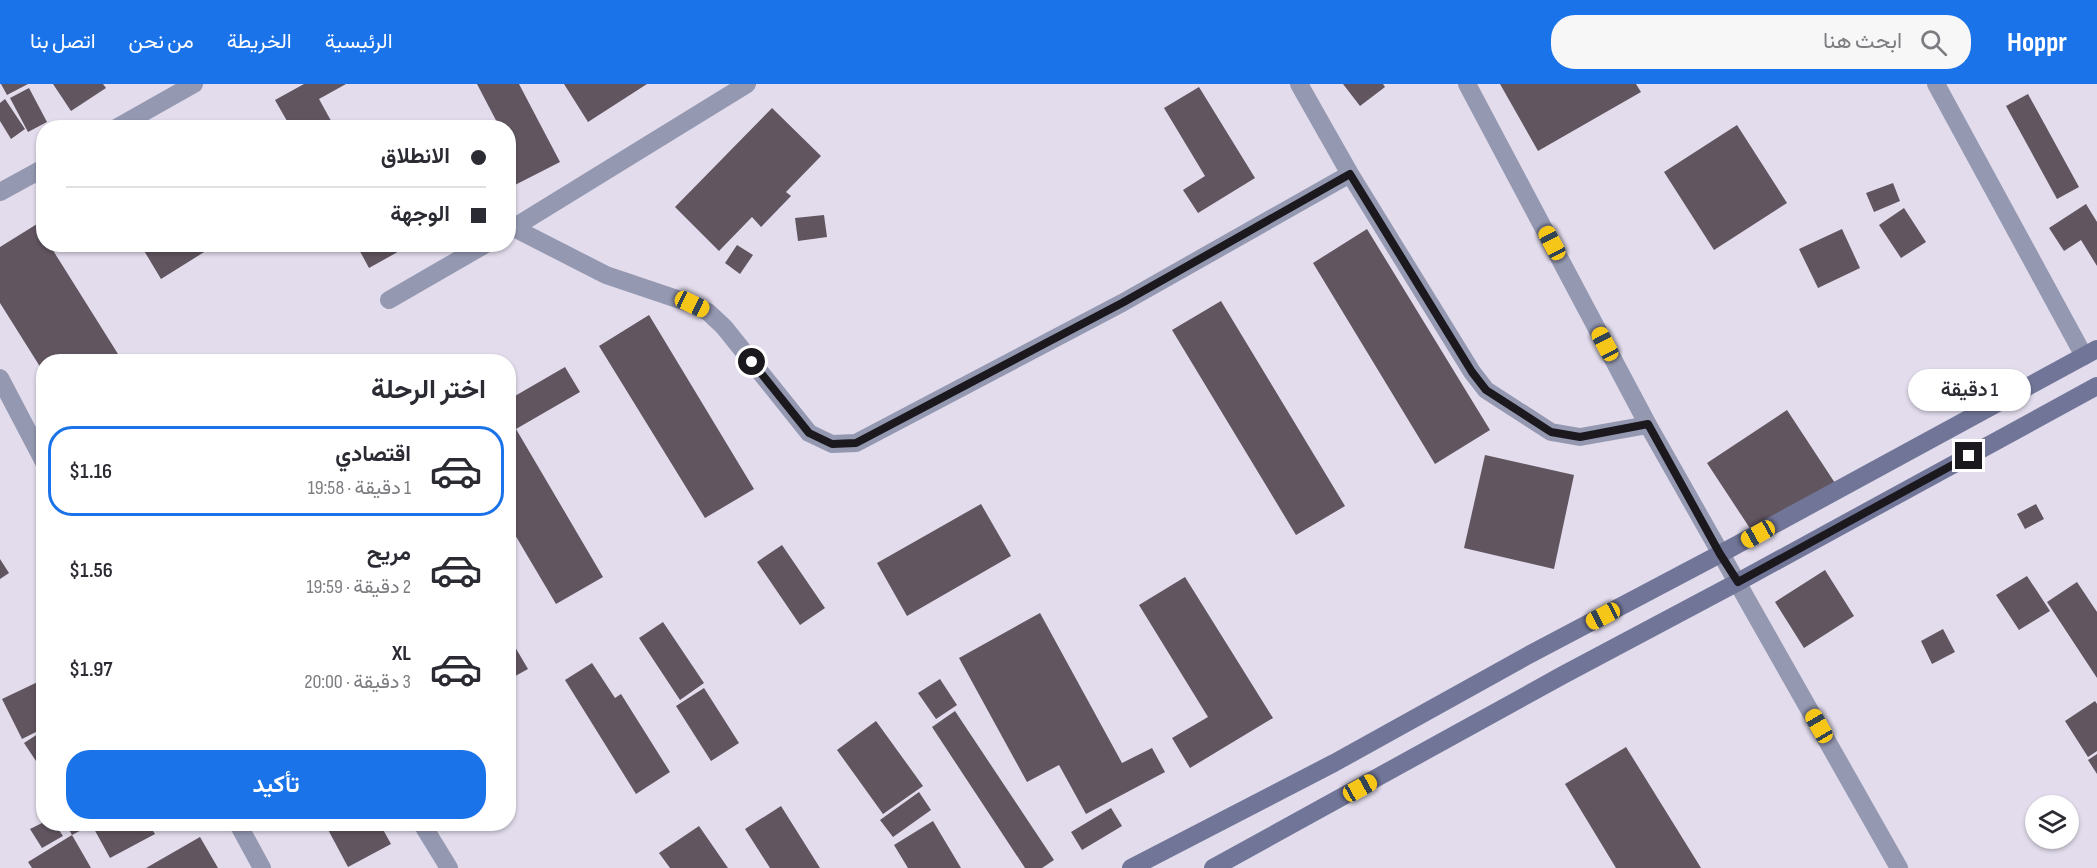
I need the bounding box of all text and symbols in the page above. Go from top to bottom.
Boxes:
search box [1551,15,1971,69]
icon: search [1917,26,1950,59]
text: Hoppr [2007,26,2067,59]
text: ابحث هنا [1823,28,1902,55]
text: اتصل بنا [30,29,96,54]
text: من نحن [129,29,194,54]
text: الخريطة [227,29,292,54]
text: الرئيسية [325,29,393,54]
text: الانطلاق [381,143,450,170]
text: الوجهة [390,201,450,228]
car [1536,223,1568,263]
car [672,288,712,320]
car [1589,324,1621,364]
route start [738,348,765,375]
callout: 1 دقيقة [1908,369,2030,411]
text: اختر الرحلة [371,374,486,406]
text: 1 دقيقة [1941,378,1998,402]
text: اقتصادي [335,441,411,468]
route end [1955,442,1982,469]
icon: car [429,444,483,498]
text: $1.16 [69,458,112,485]
text: 1 دقيقة · 19:58 [308,476,411,500]
car [1738,517,1778,551]
text: مريح [367,540,411,567]
icon: car [429,543,483,597]
text: $1.56 [69,557,113,584]
text: 2 دقيقة · 19:59 [306,575,411,599]
car [1583,600,1623,632]
text: XL [392,640,411,667]
icon: car [429,642,483,696]
text: $1.97 [69,656,113,683]
text: 3 دقيقة · 20:00 [304,670,411,694]
car [1802,706,1836,746]
button: تأكيد [66,750,486,819]
car [1340,771,1380,805]
map controls [2025,795,2079,849]
button: layers [2025,795,2079,849]

